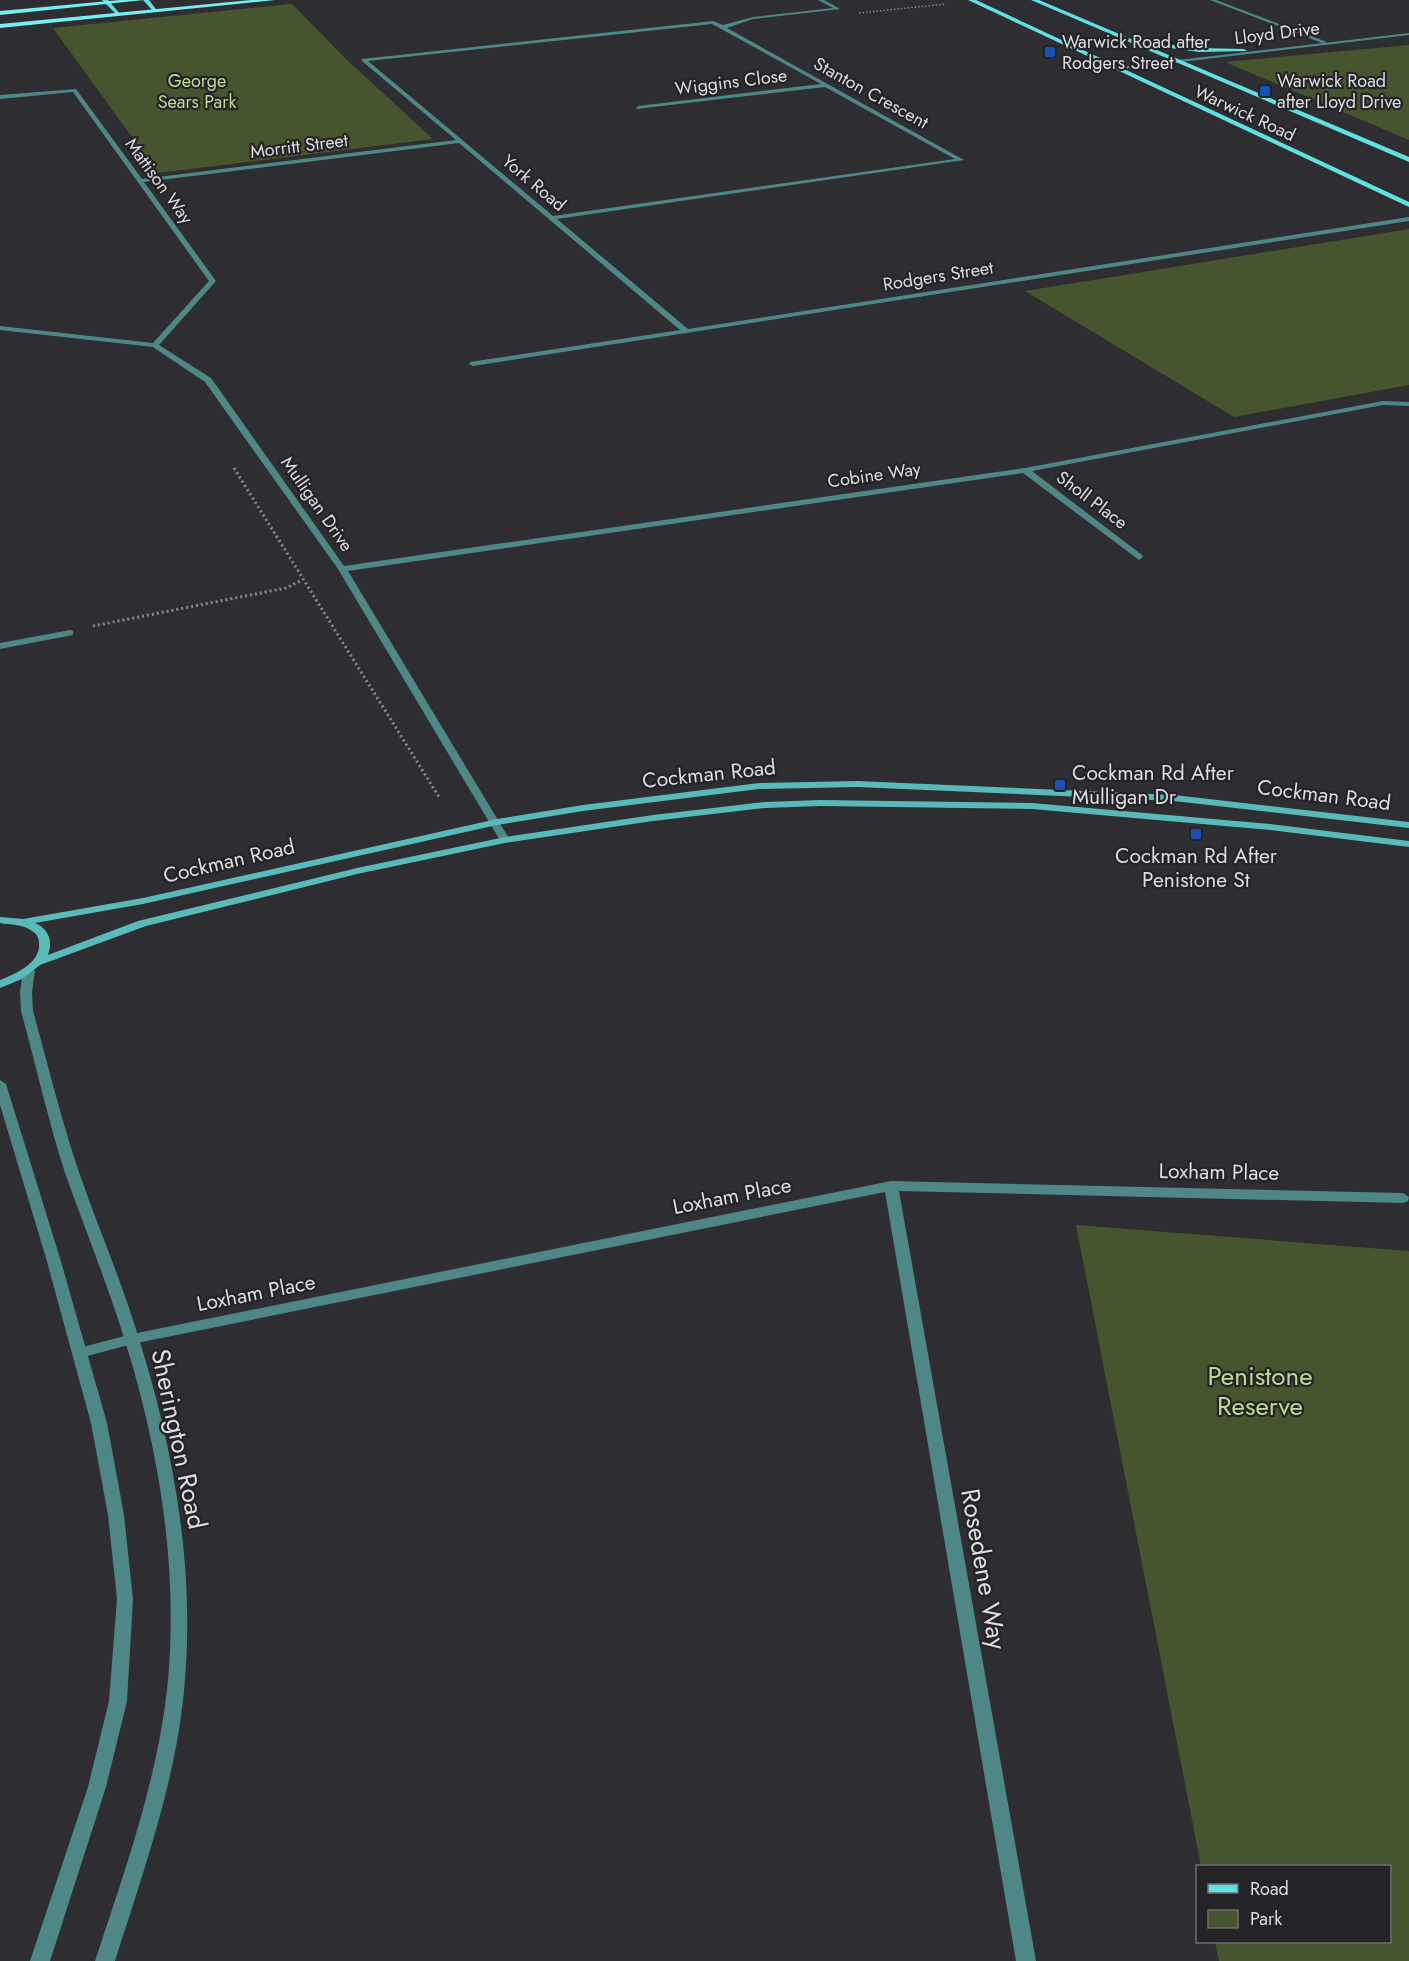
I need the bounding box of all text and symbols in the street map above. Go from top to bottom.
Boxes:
street label: Lloyd Drive [1233,15,1321,51]
place label: Warwick Road after Rodgers Street [1062,29,1211,76]
marker: Warwick Road after Rodgers Street [1043,45,1057,59]
street label: Stanton Crescent [809,51,934,136]
street label: Wiggins Close [674,62,788,102]
park label: George Sears Park [158,68,236,115]
place label: Warwick Road after Lloyd Drive [1277,68,1401,115]
street label: Warwick Road [1190,78,1300,148]
marker: Warwick Road after Lloyd Drive [1258,84,1272,98]
street label: Morritt Street [249,127,350,165]
street label: Mattison Way [119,133,199,230]
street label: York Road [496,148,572,218]
street label: Rodgers Street [881,254,996,298]
street label: Mulligan Drive [275,451,359,557]
street label: Cobine Way [826,456,922,494]
street label: Sholl Place [1051,465,1133,535]
street label: Cockman Road [641,752,777,796]
place label: Cockman Rd After Mulligan Dr [1072,758,1235,812]
street label: Cockman Road [1256,772,1392,818]
marker: Cockman Rd After Mulligan Dr [1053,778,1067,792]
marker: Cockman Rd After Penistone St [1189,827,1203,841]
street label: Cockman Road [160,831,298,891]
place label: Cockman Rd After Penistone St [1115,841,1278,895]
street label: Loxham Place [1158,1156,1280,1188]
street label: Loxham Place [670,1170,794,1222]
street label: Loxham Place [194,1267,318,1319]
street label: Sherington Road [141,1345,217,1533]
park label: Penistone Reserve [1207,1357,1313,1425]
street label: Rosedene Way [951,1486,1017,1653]
legend [1196,1865,1391,1943]
text: Road [1250,1876,1289,1902]
text: Park [1250,1906,1282,1932]

